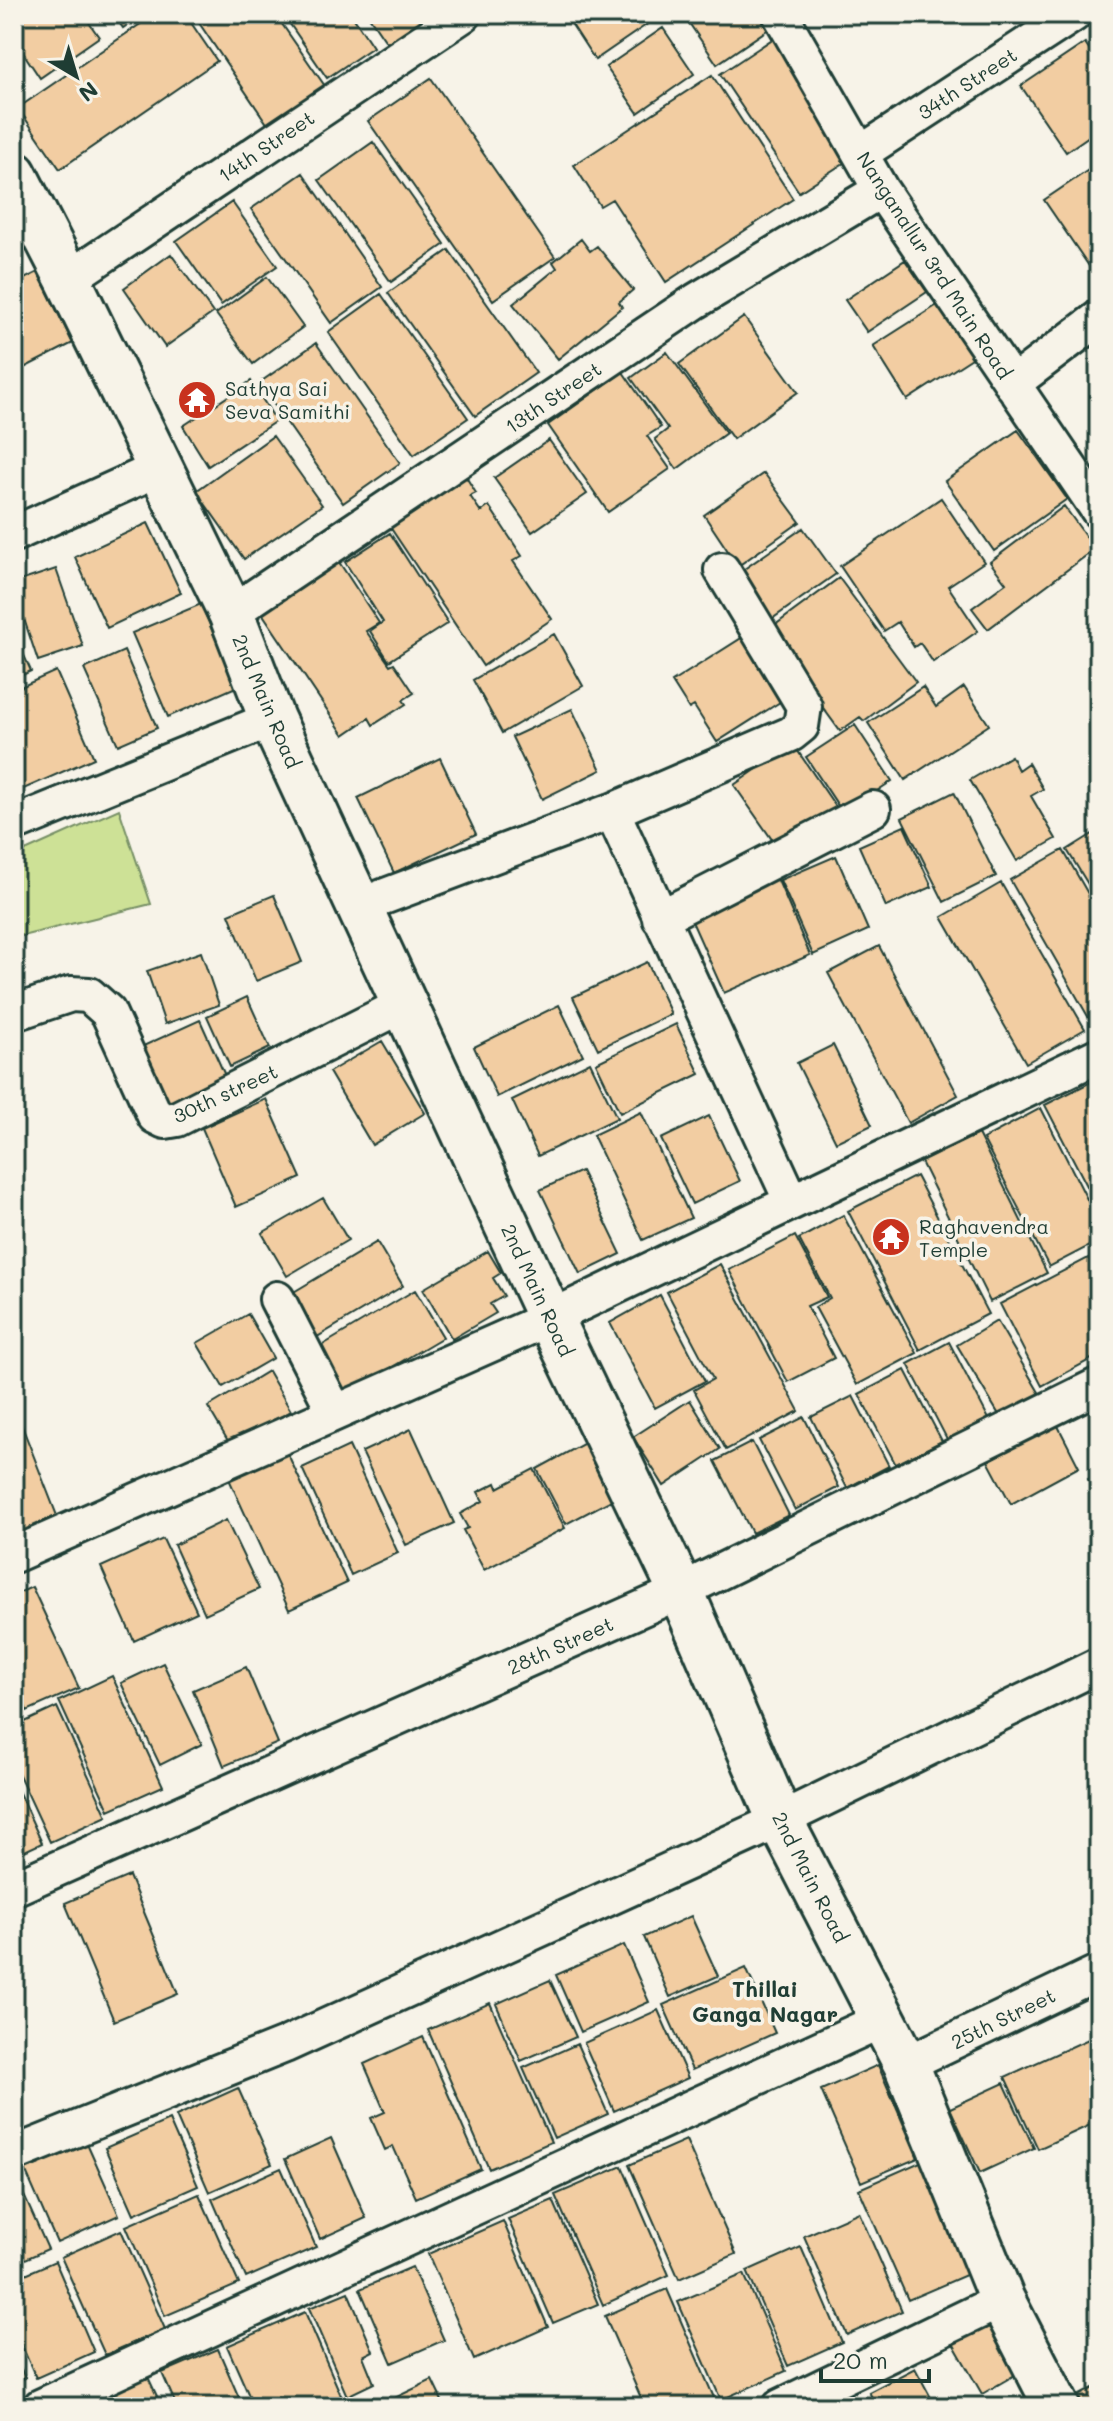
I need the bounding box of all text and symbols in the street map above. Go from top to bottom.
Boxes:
north arrow [36,36,116,116]
street label: 34th Street [912,41,1022,125]
text: N [73,76,104,109]
street label: 14th Street [213,104,319,188]
street label: Nanganallur 3rd Main Road [852,146,1018,384]
street label: 13th Street [500,355,606,439]
place label: Sathya Sai Seva Samithi [225,375,350,424]
temple icon: Sathya Sai Seva Samithi [176,379,218,421]
street label: 2nd Main Road [227,630,307,772]
street label: 30th street [168,1057,282,1129]
place label: Raghavendra Temple [919,1213,1049,1262]
temple icon: Raghavendra Temple [870,1216,912,1258]
street label: 2nd Main Road [496,1220,580,1360]
street label: 28th Street [503,1610,617,1680]
street label: 2nd Main Road [767,1807,855,1947]
district label: Thillai Ganga Nagar [692,1974,838,2028]
street label: 25th Street [947,1982,1059,2054]
scale bar [821,2333,929,2383]
text: 20 m [833,2344,888,2375]

